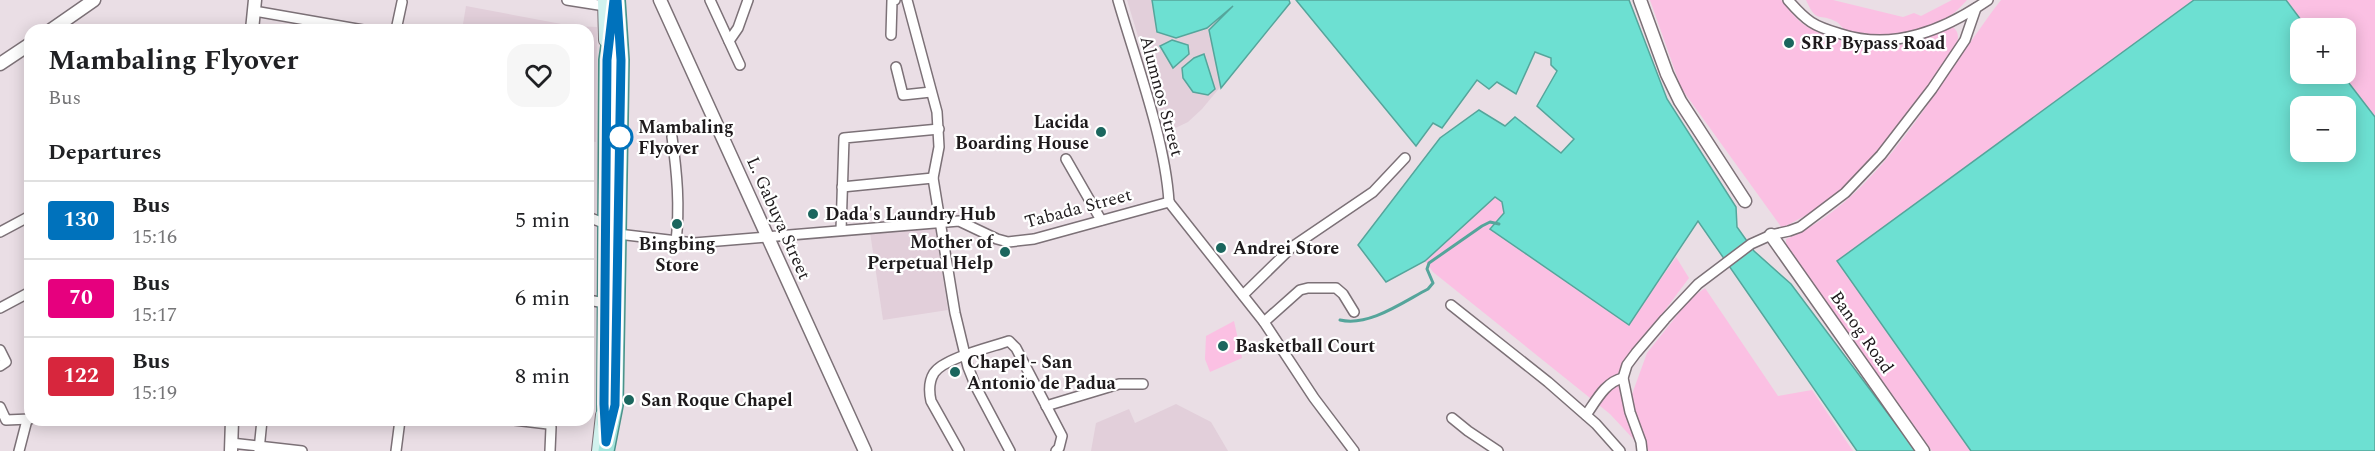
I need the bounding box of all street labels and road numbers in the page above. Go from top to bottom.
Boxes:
street label: Alumnos Street [1132,33,1191,159]
street label: L. Gabuya Street [739,152,818,284]
street label: Tabada Street [1022,181,1135,236]
street label: Banog Road [1823,285,1900,379]

